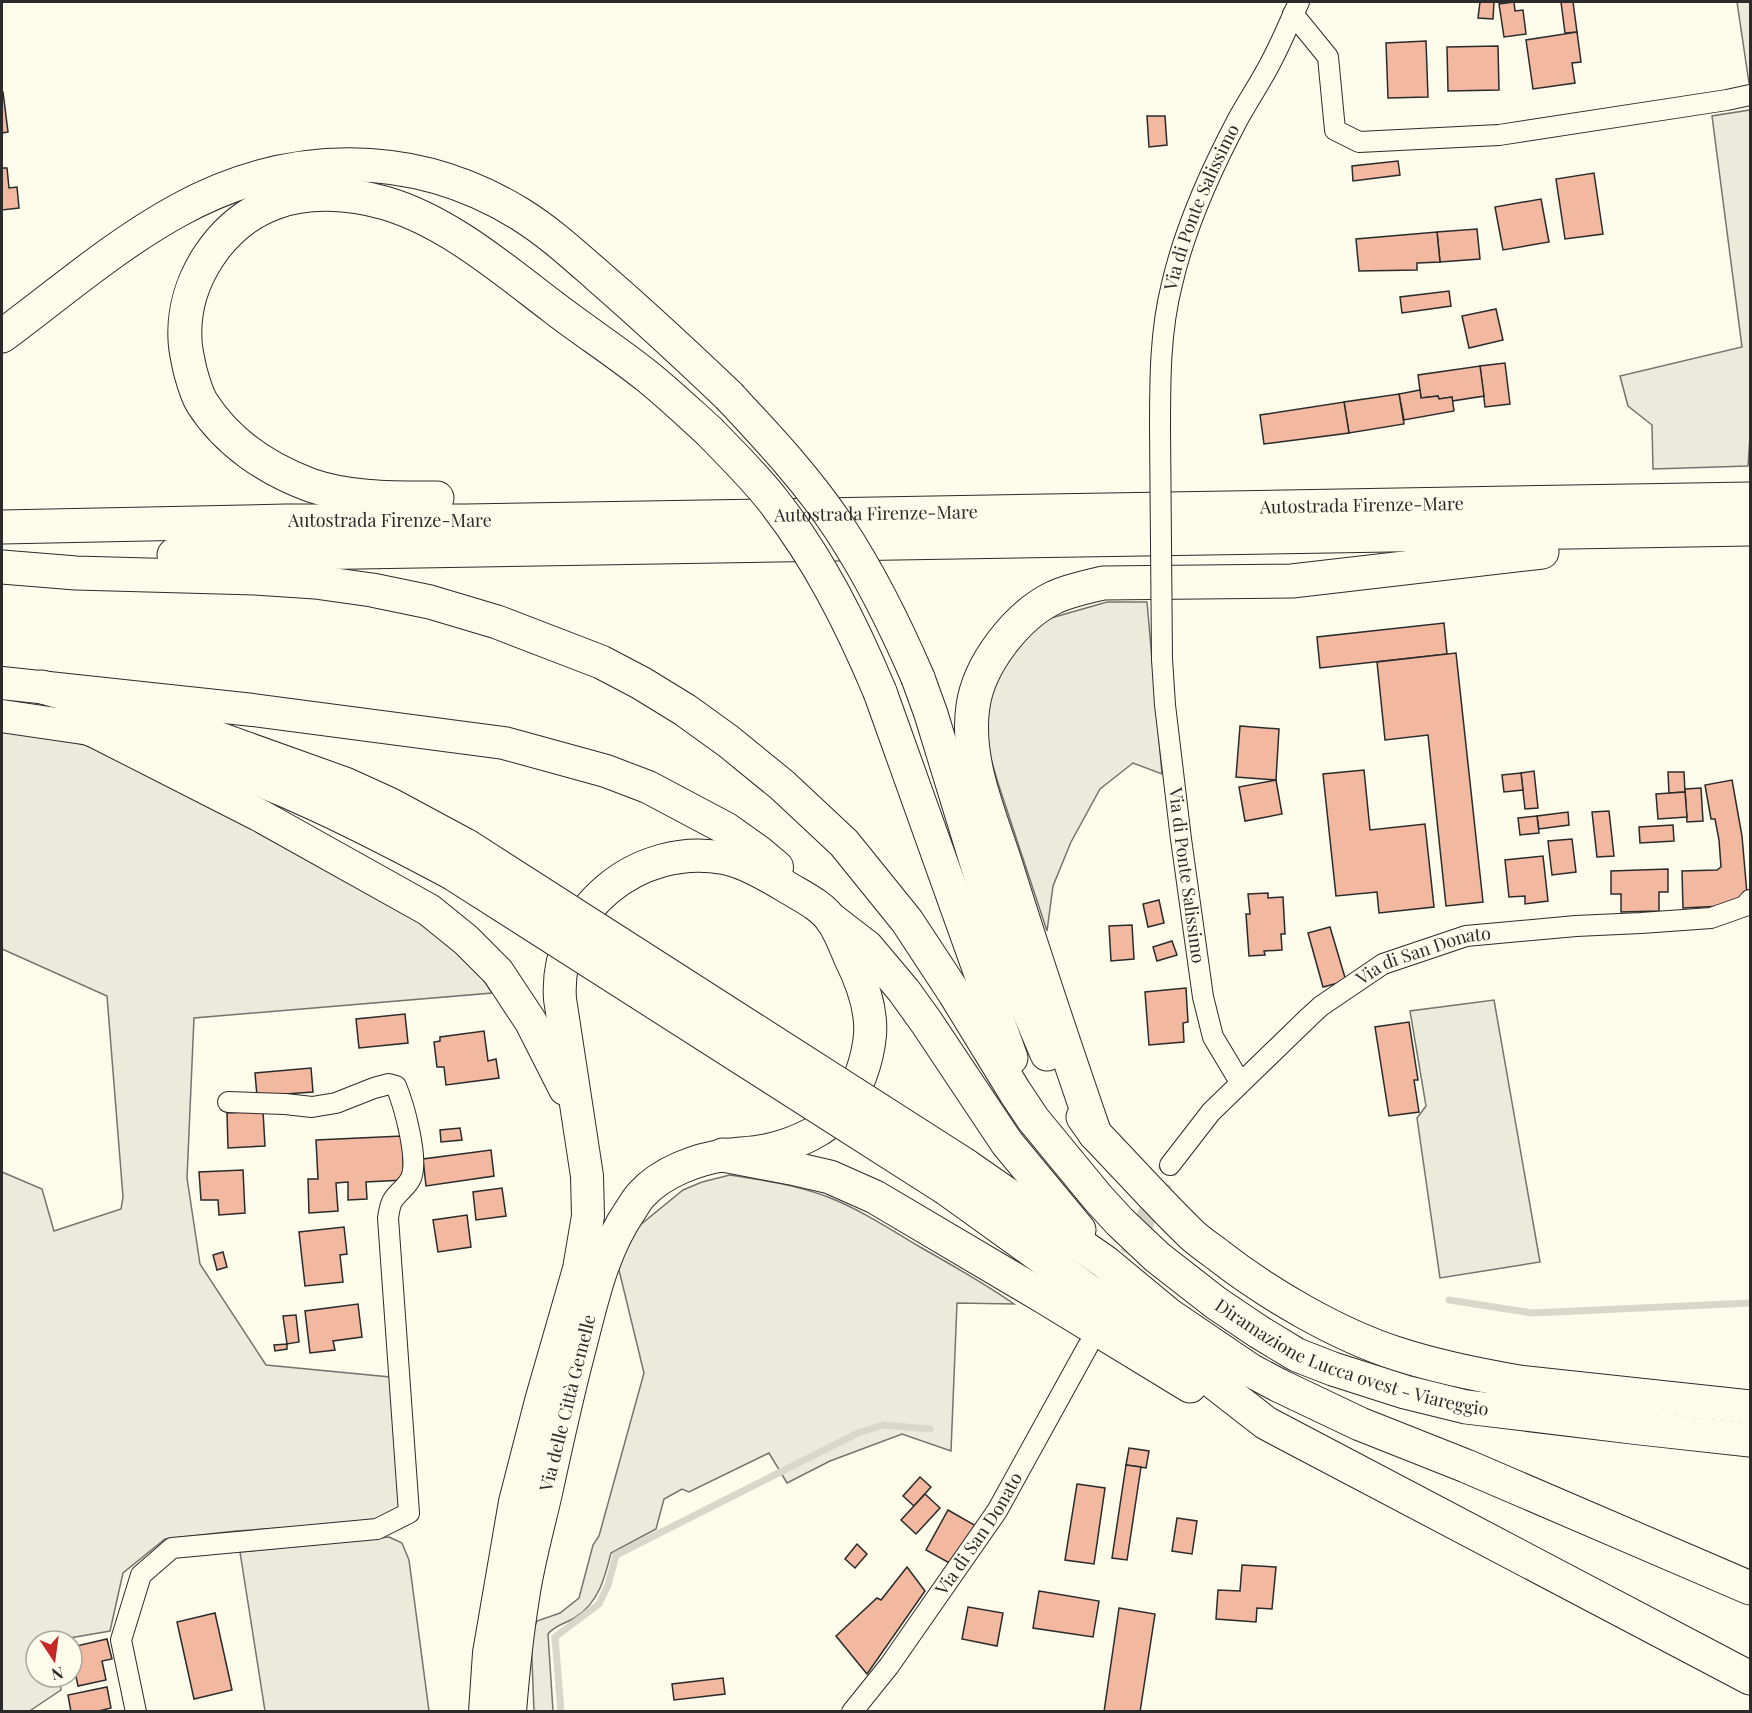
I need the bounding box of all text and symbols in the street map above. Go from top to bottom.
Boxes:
street label: Via di Ponte Salissimo [1158,120,1244,294]
street label: Autostrada Firenze-Mare [1259,491,1464,518]
street label: Autostrada Firenze-Mare [773,499,978,527]
street label: Autostrada Firenze-Mare [287,508,492,532]
street label: Via di Ponte Salissimo [1164,785,1211,965]
street label: Via di San Donato [1350,921,1492,990]
street label: Diramazione Lucca ovest - Viareggio [1211,1293,1490,1421]
street label: Via delle Città Gemelle [533,1312,601,1495]
street label: Via di San Donato [929,1468,1027,1600]
north arrow [24,1629,84,1689]
text: N [49,1663,65,1686]

